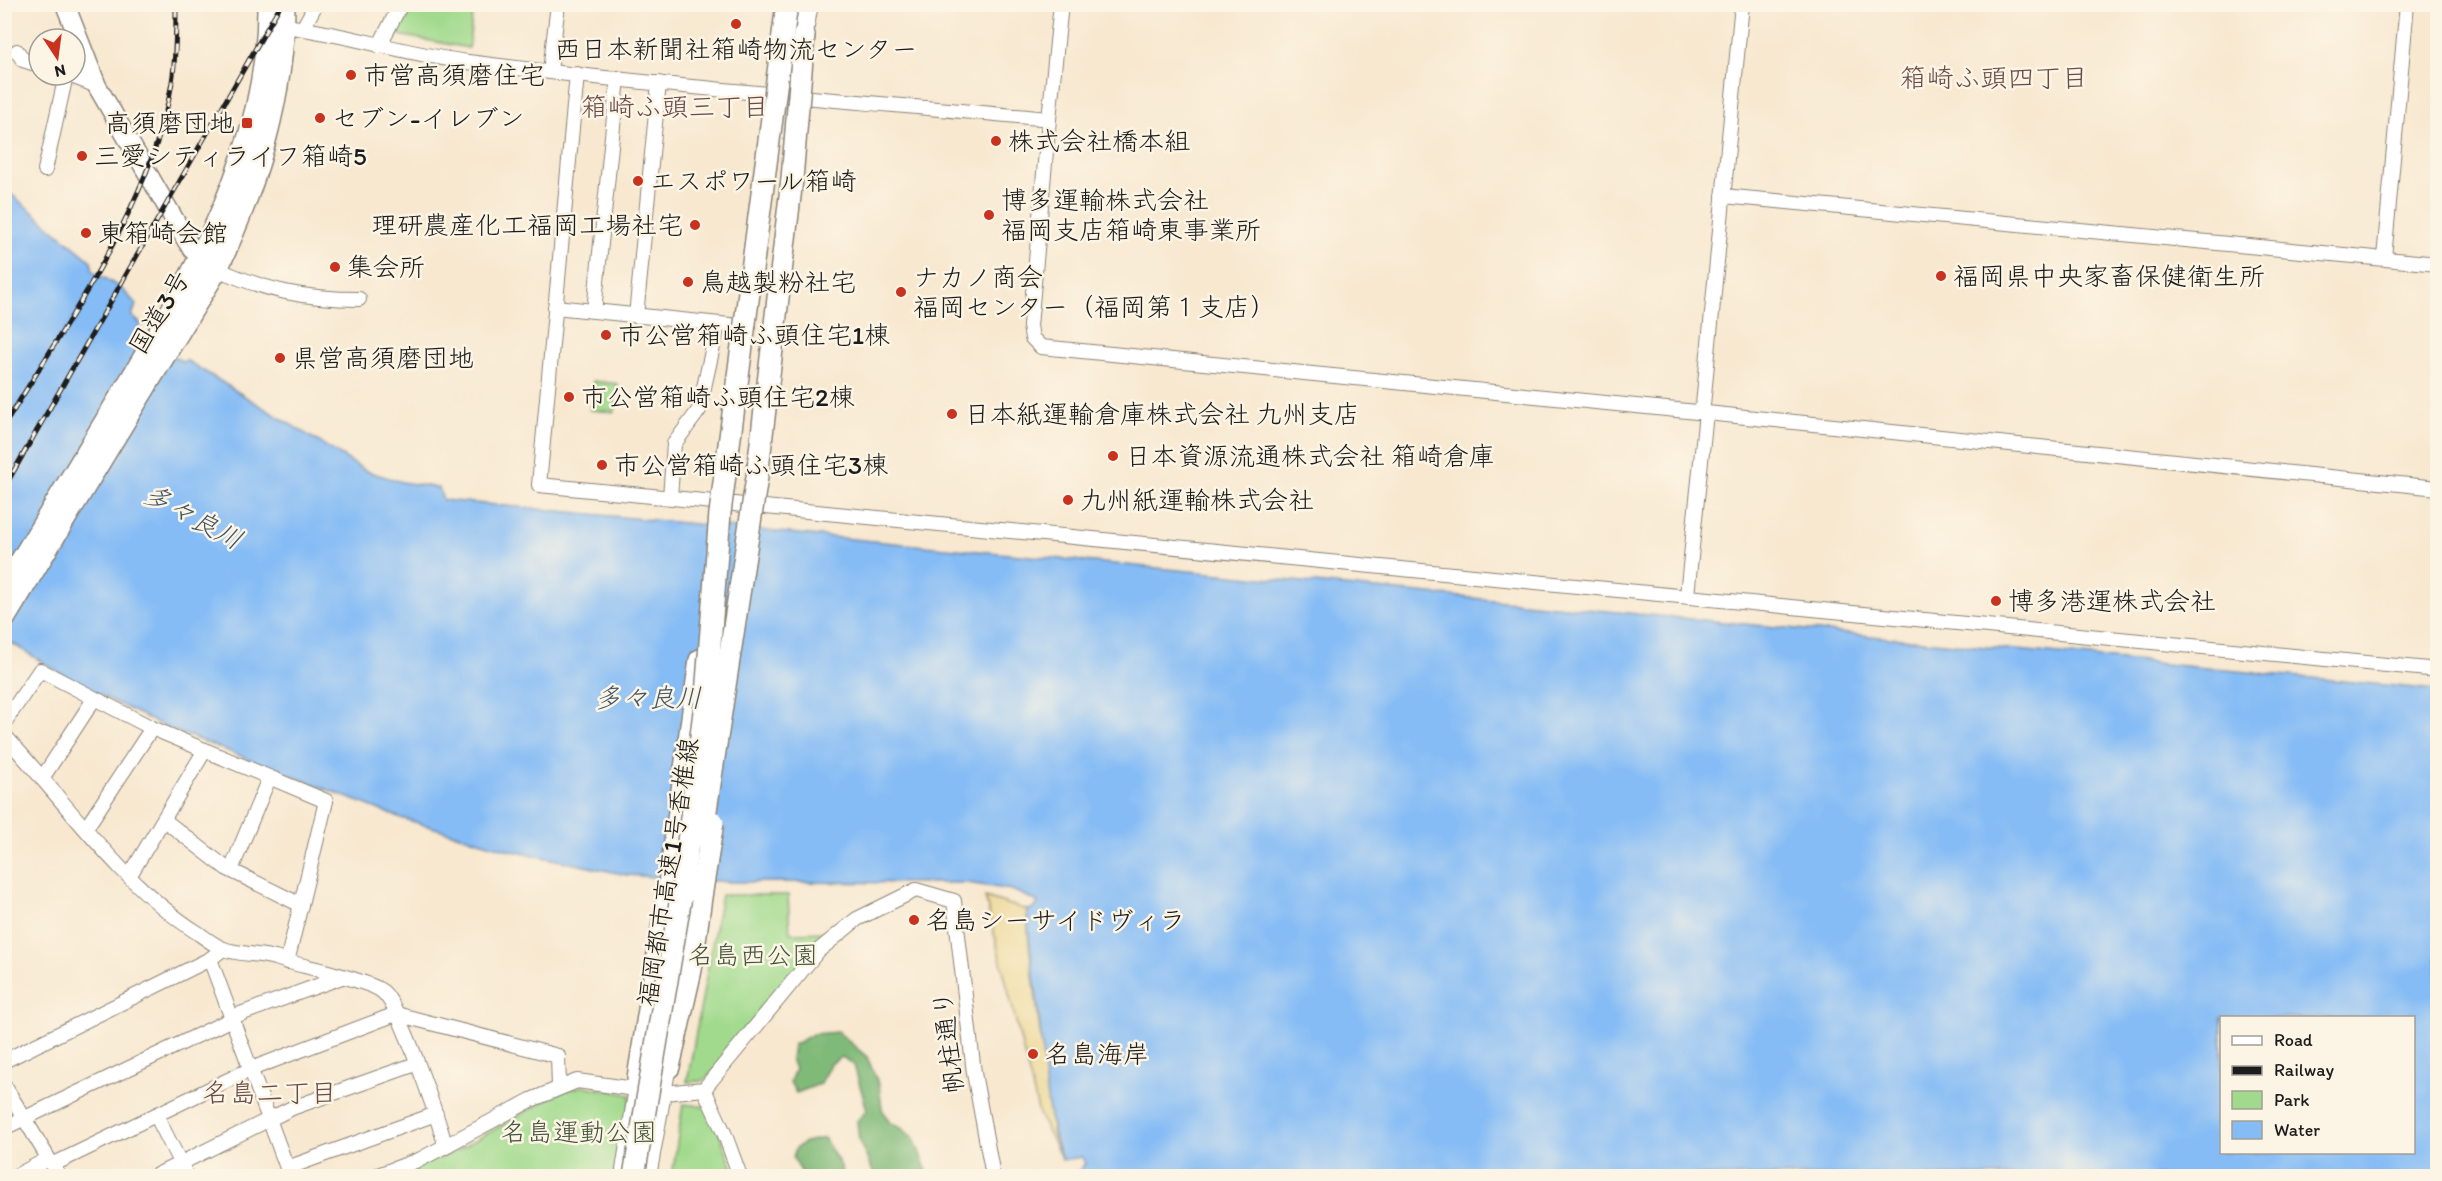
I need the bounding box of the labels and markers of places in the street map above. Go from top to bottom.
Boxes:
marker: 西日本新聞社箱崎物流センター [729,17,743,31]
place label: 西日本新聞社箱崎物流センター [555,33,917,65]
place label: 市営高須磨住宅 [363,59,545,91]
marker: 市営高須磨住宅 [344,68,358,82]
place label: セブン-イレブン [332,102,524,134]
place label: 高須磨団地 [105,107,235,139]
marker: セブン-イレブン [313,111,327,125]
marker: 高須磨団地 [240,116,254,130]
place label: 株式会社橋本組 [1008,125,1190,157]
marker: 株式会社橋本組 [989,134,1003,148]
place label: 三愛シティライフ箱崎5 [94,140,367,172]
marker: 三愛シティライフ箱崎5 [75,149,89,163]
place label: エスポワール箱崎 [650,165,856,197]
marker: エスポワール箱崎 [631,174,645,188]
place label: 博多運輸株式会社 福岡支店箱崎東事業所 [1001,184,1261,246]
marker: 博多運輸株式会社 福岡支店箱崎東事業所 [982,208,996,222]
place label: 理研農産化工福岡工場社宅 [371,209,683,241]
place label: 東箱崎会館 [98,217,228,249]
marker: 理研農産化工福岡工場社宅 [688,218,702,232]
marker: 東箱崎会館 [79,226,93,240]
place label: 集会所 [347,251,425,283]
marker: 集会所 [328,260,342,274]
place label: 福岡県中央家畜保健衛生所 [1953,260,2265,292]
place label: ナカノ商会 福岡センター（福岡第１支店） [913,261,1276,323]
place label: 鳥越製粉社宅 [700,266,856,298]
marker: 福岡県中央家畜保健衛生所 [1934,269,1948,283]
marker: 鳥越製粉社宅 [681,275,695,289]
marker: ナカノ商会 福岡センター（福岡第１支店） [894,285,908,299]
place label: 市公営箱崎ふ頭住宅1棟 [618,319,890,351]
marker: 市公営箱崎ふ頭住宅1棟 [599,328,613,342]
place label: 県営高須磨団地 [292,342,474,374]
marker: 県営高須磨団地 [273,351,287,365]
place label: 市公営箱崎ふ頭住宅2棟 [581,381,855,413]
marker: 市公営箱崎ふ頭住宅2棟 [562,390,576,404]
place label: 日本紙運輸倉庫株式会社 九州支店 [964,398,1360,430]
marker: 日本紙運輸倉庫株式会社 九州支店 [945,407,959,421]
place label: 日本資源流通株式会社 箱崎倉庫 [1125,440,1495,472]
place label: 市公営箱崎ふ頭住宅3棟 [614,449,888,481]
marker: 日本資源流通株式会社 箱崎倉庫 [1106,449,1120,463]
marker: 市公営箱崎ふ頭住宅3棟 [595,458,609,472]
place label: 九州紙運輸株式会社 [1080,484,1314,516]
marker: 九州紙運輸株式会社 [1061,493,1075,507]
place label: 博多港運株式会社 [2008,585,2216,617]
marker: 博多港運株式会社 [1989,594,2003,608]
place label: 名島シーサイドヴィラ [926,904,1185,936]
marker: 名島シーサイドヴィラ [907,913,921,927]
place label: 名島海岸 [1045,1038,1149,1070]
marker: 名島海岸 [1026,1047,1040,1061]

